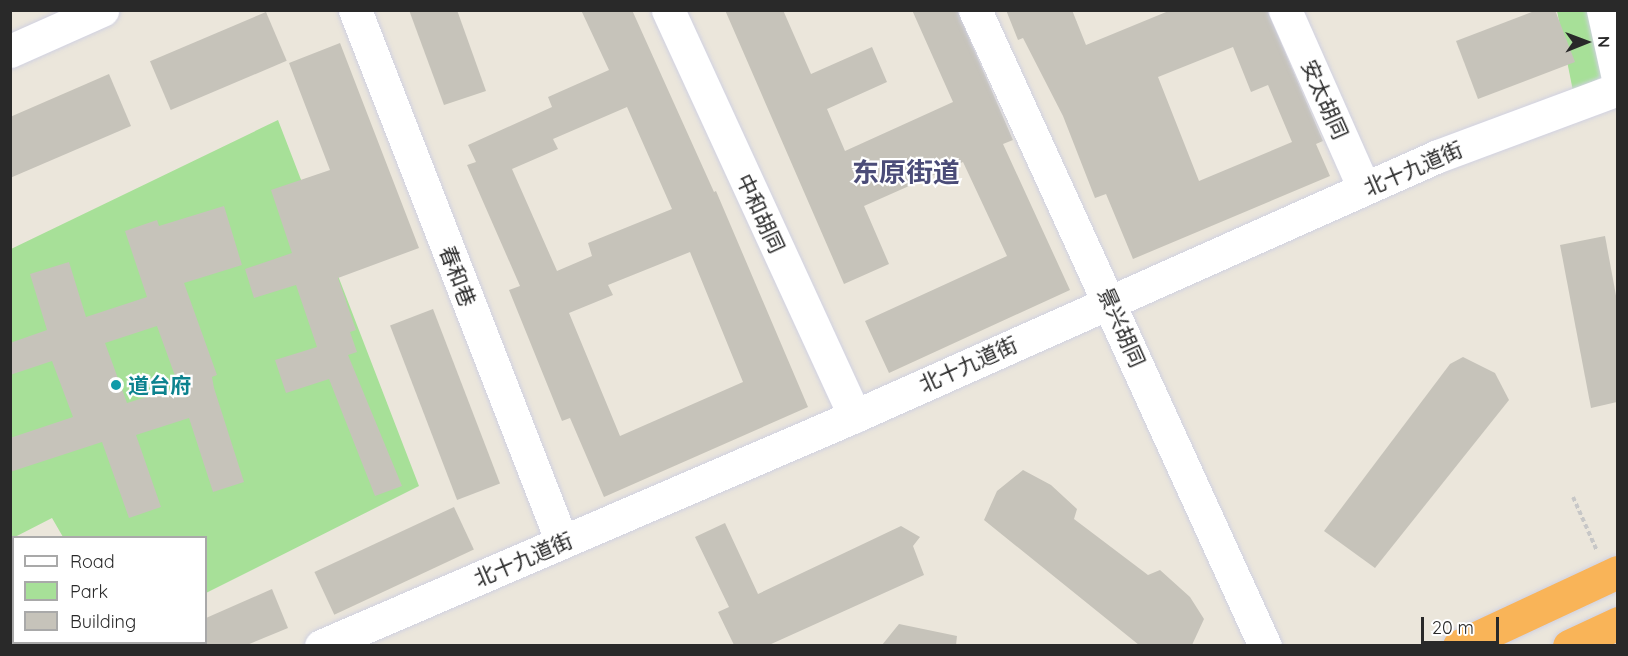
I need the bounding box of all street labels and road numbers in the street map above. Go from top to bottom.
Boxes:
street label: 安太胡同 [1296,56,1354,142]
street label: 北十九道街 [1360,136,1466,200]
street label: 中和胡同 [732,170,790,256]
street label: 春和巷 [435,242,481,310]
street label: 景兴胡同 [1093,284,1151,370]
street label: 北十九道街 [915,331,1021,397]
street label: 北十九道街 [470,527,576,591]

